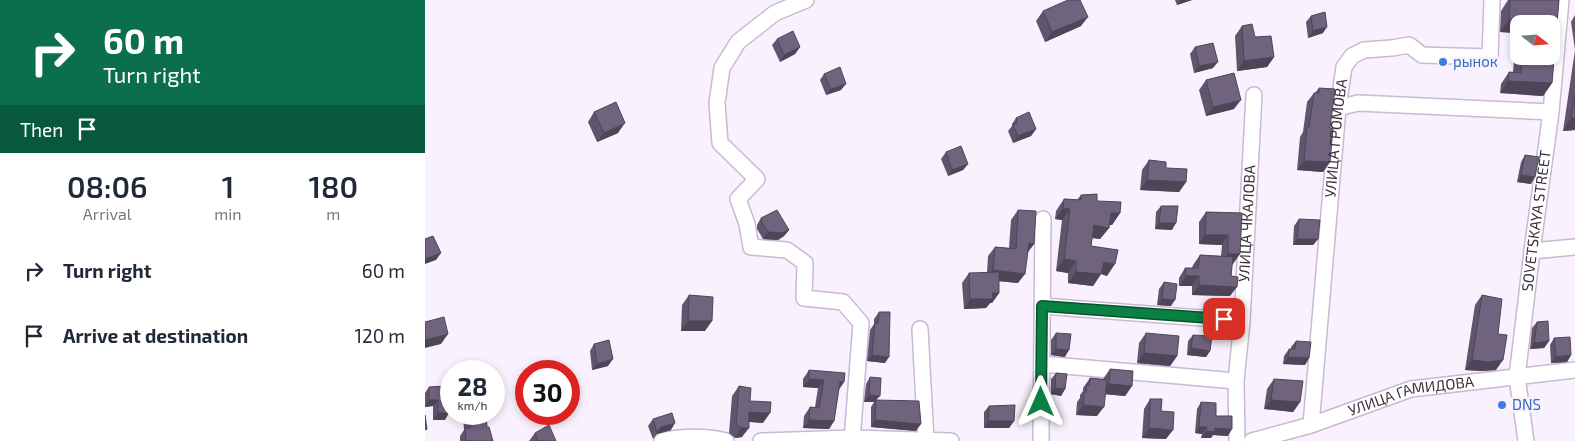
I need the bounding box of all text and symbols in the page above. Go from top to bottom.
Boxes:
north arrow [1510,15,1560,65]
map controls [1510,15,1560,65]
text: 60 m [103,19,184,61]
icon: right [20,20,85,85]
place label: рынок [1453,52,1498,70]
marker: рынок [1437,56,1449,68]
text: Turn right [103,61,201,87]
street label: УЛИЦА ГРОМОВА [1320,77,1350,198]
icon: arrive [73,115,101,143]
text: Then [20,118,63,141]
street label: SOVETSKAYA STREET [1517,149,1554,292]
street label: УЛИЦА ЧКАЛОВА [1234,164,1258,282]
text: 08:06 [67,168,147,204]
text: 1 [222,168,234,204]
text: 180 [308,168,358,204]
text: Arrival [83,204,132,223]
text: min [214,204,242,223]
text: m [326,204,340,223]
icon: right [20,257,48,285]
text: Turn right [63,259,151,282]
text: 60 m [362,259,405,282]
pin [1203,298,1245,340]
icon: arrive [1210,305,1238,333]
icon: arrive [20,322,48,350]
text: Arrive at destination [63,324,248,347]
text: 120 m [354,324,405,347]
speed limit sign: 30 [515,360,580,425]
text: 28 [457,371,488,401]
street label: УЛИЦА ГАМИДОВА [1345,372,1475,419]
position arrow [1014,375,1066,427]
place label: DNS [1512,395,1541,413]
text: km/h [458,398,487,412]
marker: DNS [1496,399,1508,411]

